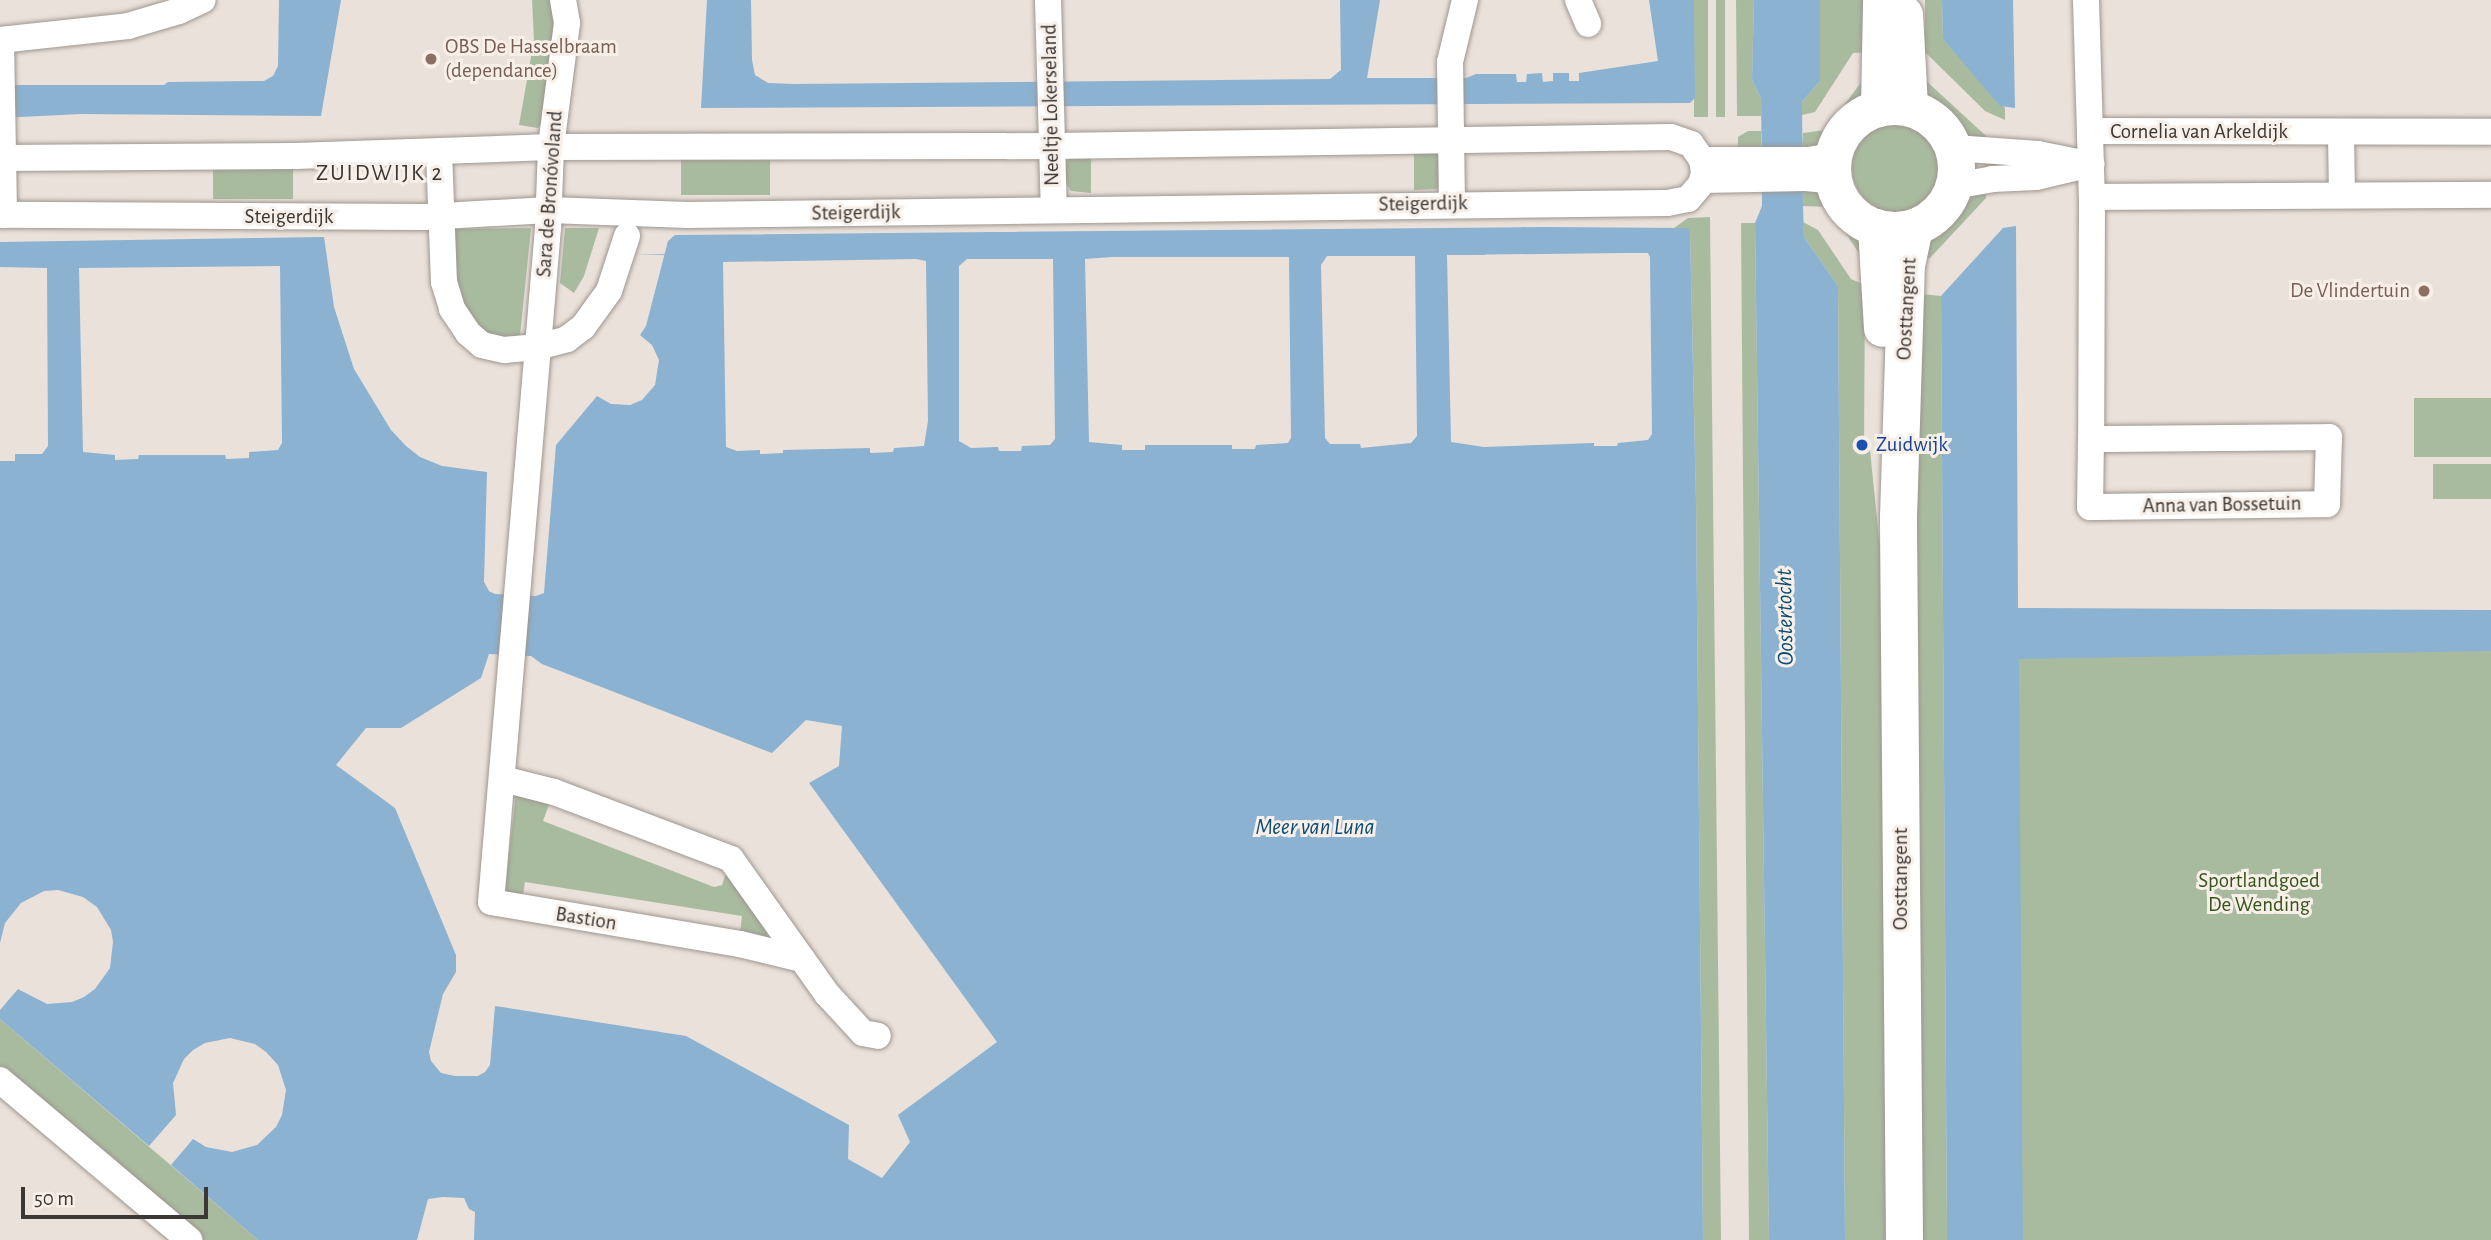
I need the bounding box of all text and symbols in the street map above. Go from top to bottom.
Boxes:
street label: Neeltje Lokerseland [1037,24,1065,186]
place label: OBS De Hasselbraam (dependance) [445,34,617,84]
marker: OBS De Hasselbraam (dependance) [423,51,439,67]
street label: Sara de Bronóvoland [532,110,568,278]
street label: Cornelia van Arkeldijk [2110,119,2288,145]
district label: ZUIDWIJK 2 [317,160,443,188]
street label: Steigerdijk [1378,191,1468,217]
street label: Steigerdijk [811,200,901,226]
street label: Steigerdijk [245,204,333,230]
street label: Oosttangent [1892,257,1922,361]
place label: De Vlindertuin [2290,278,2410,304]
marker: De Vlindertuin [2416,283,2432,299]
place label: Zuidwijk [1876,432,1948,458]
marker: Zuidwijk [1854,437,1870,453]
street label: Anna van Bossetuin [2142,491,2302,519]
water label: Oostertocht [1771,568,1801,666]
water label: Meer van Luna [1255,814,1375,842]
street label: Oosttangent [1888,828,1914,930]
park label: Sportlandgoed De Wending [2198,868,2320,918]
street label: Bastion [554,902,618,936]
scale bar [24,1174,212,1218]
text: 50 m [34,1188,74,1209]

